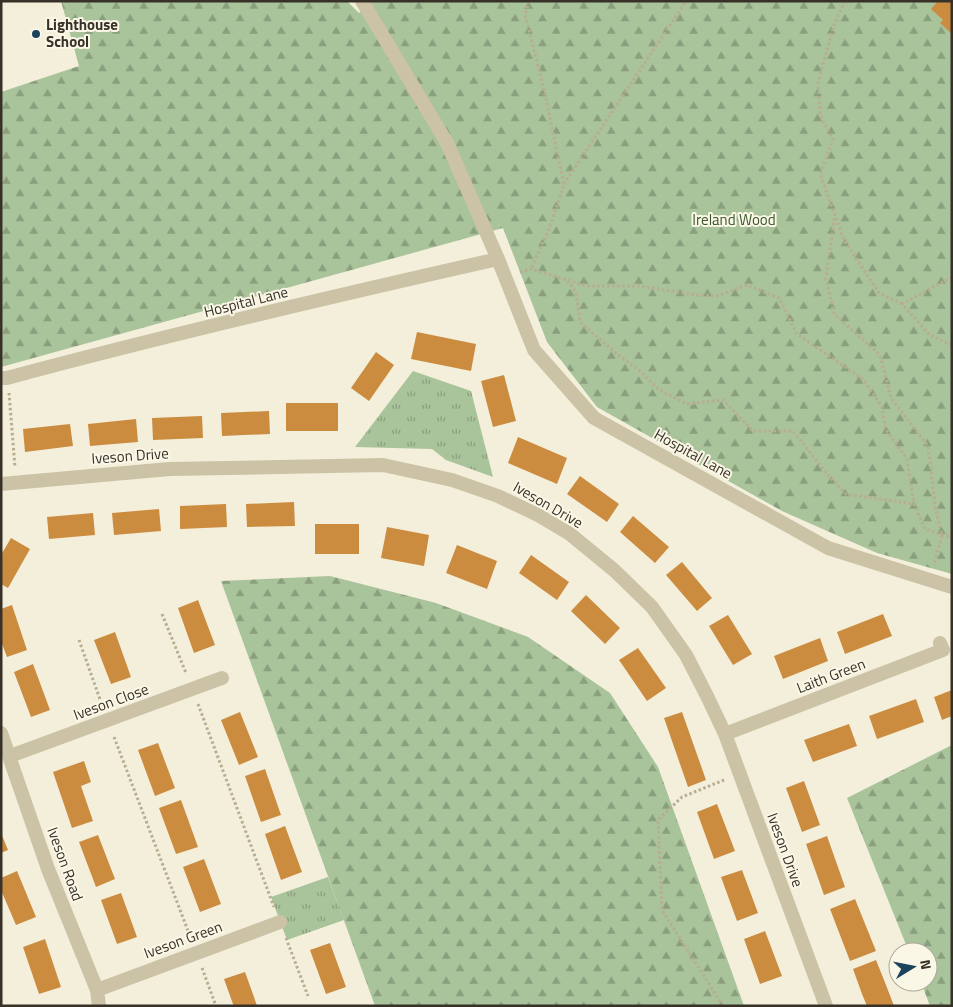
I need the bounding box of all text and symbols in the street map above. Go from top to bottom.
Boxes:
place label: Lighthouse School [46,13,118,53]
marker: Lighthouse School [30,28,42,40]
park label: Ireland Wood [692,208,776,231]
street label: Hospital Lane [201,280,290,323]
street label: Hospital Lane [650,423,736,484]
street label: Iveson Drive [91,441,169,470]
street label: Iveson Drive [509,475,588,534]
street label: Laith Green [793,652,869,699]
street label: Iveson Close [70,677,152,726]
street label: Iveson Drive [761,810,810,890]
street label: Iveson Road [41,824,89,904]
street label: Iveson Green [140,915,225,964]
north arrow [888,942,938,992]
text: N [915,958,937,971]

